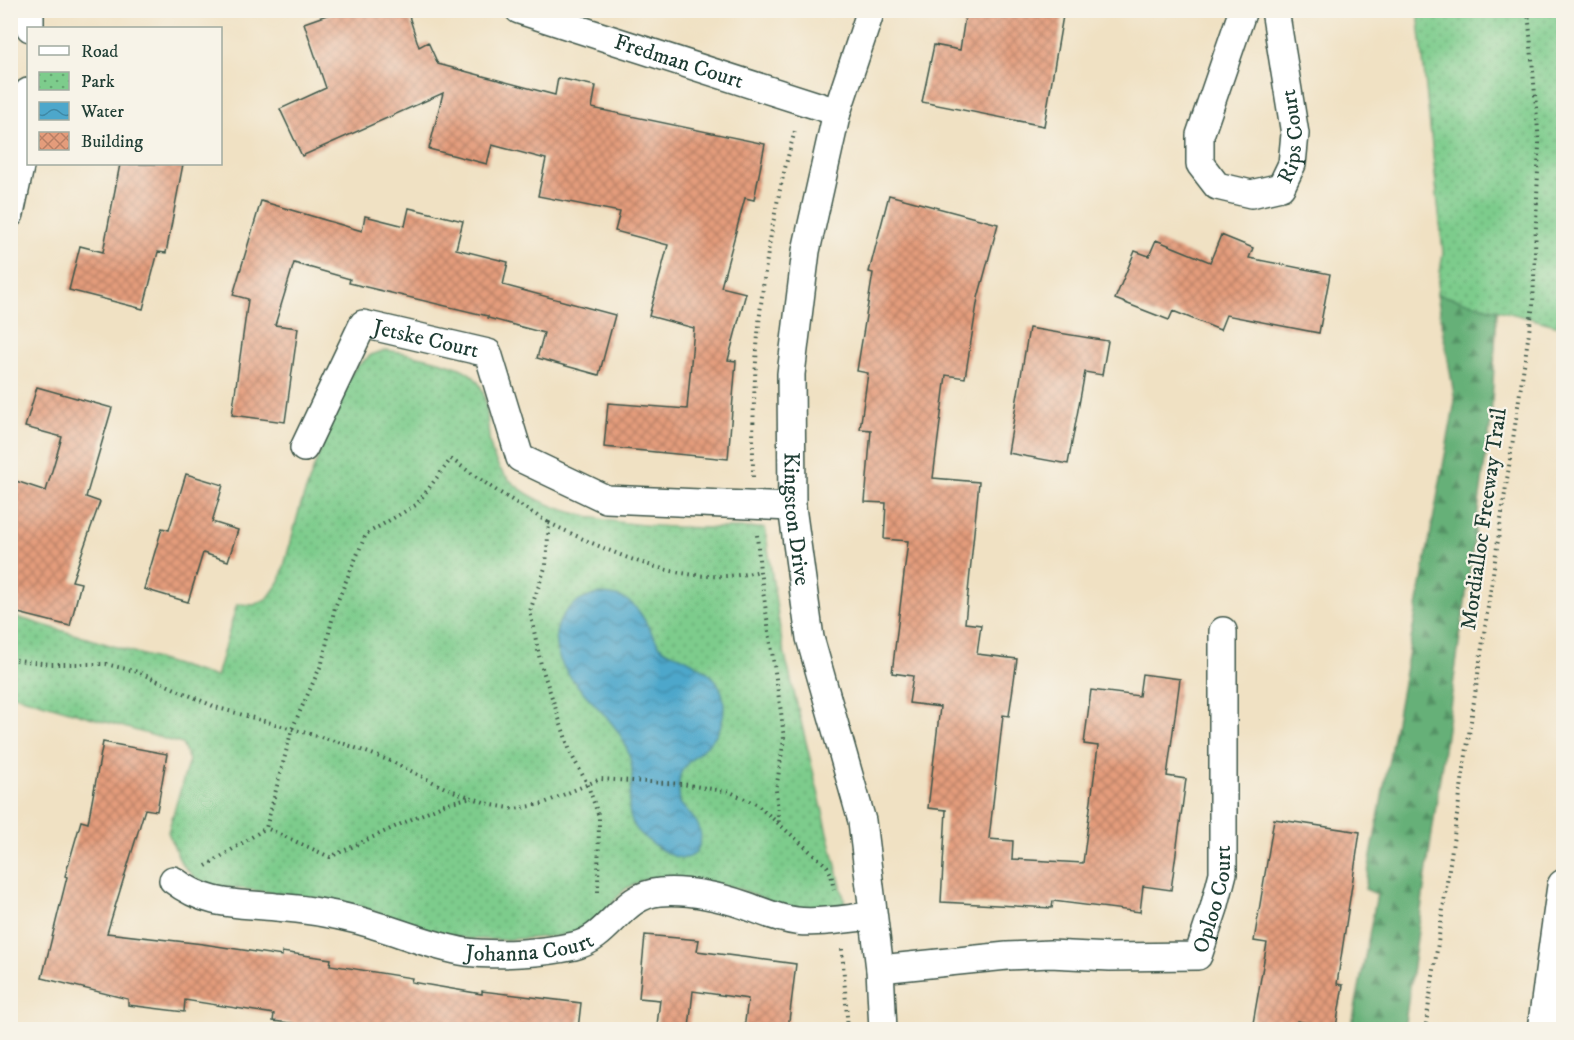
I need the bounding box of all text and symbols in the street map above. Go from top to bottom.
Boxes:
legend [27,27,222,165]
street label: Fredman Court [611,28,747,95]
text: Road [81,41,118,63]
text: Park [81,71,115,93]
street label: Rips Court [1271,87,1309,187]
text: Water [80,101,124,123]
text: Building [81,131,143,153]
street label: Jetske Court [369,313,481,364]
street label: Mordialloc Freeway Trail [1455,406,1513,632]
street label: Kingston Drive [778,452,816,587]
street label: Oploo Court [1186,845,1237,956]
street label: Johanna Court [462,927,598,967]

